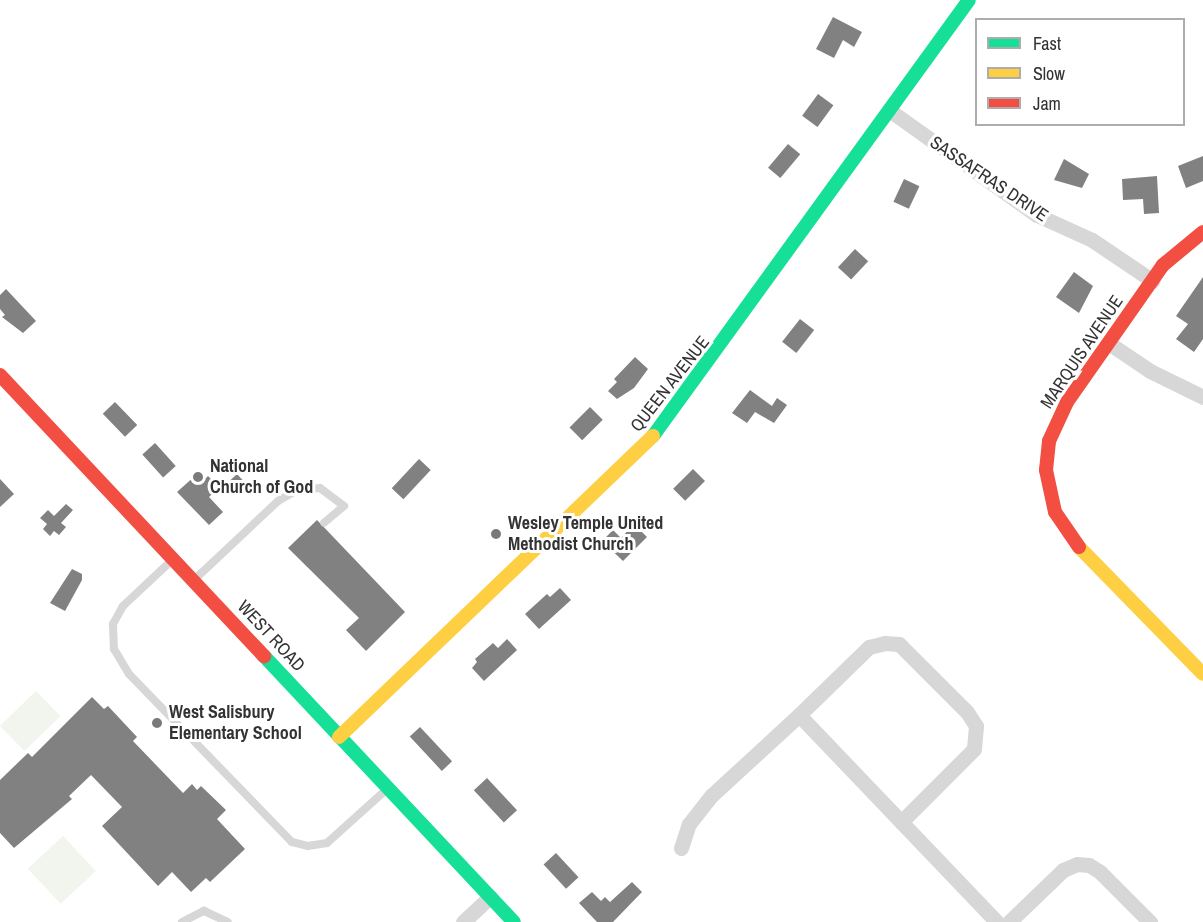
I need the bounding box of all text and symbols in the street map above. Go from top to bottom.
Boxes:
legend [975,18,1185,126]
text: Fast [1033,31,1061,56]
text: Slow [1033,61,1065,86]
text: Jam [1033,91,1061,116]
street label: SASSAFRAS DRIVE [926,132,1052,226]
street label: MARQUIS AVENUE [1036,291,1128,413]
street label: QUEEN AVENUE [626,332,714,436]
place label: National Church of God [210,456,313,498]
marker: National Church of God [191,470,205,484]
place label: Wesley Temple United Methodist Church [508,513,663,556]
marker: Wesley Temple United Methodist Church [489,527,503,541]
street label: WEST ROAD [233,596,309,676]
place label: West Salisbury Elementary School [169,702,302,744]
marker: West Salisbury Elementary School [150,716,164,730]

